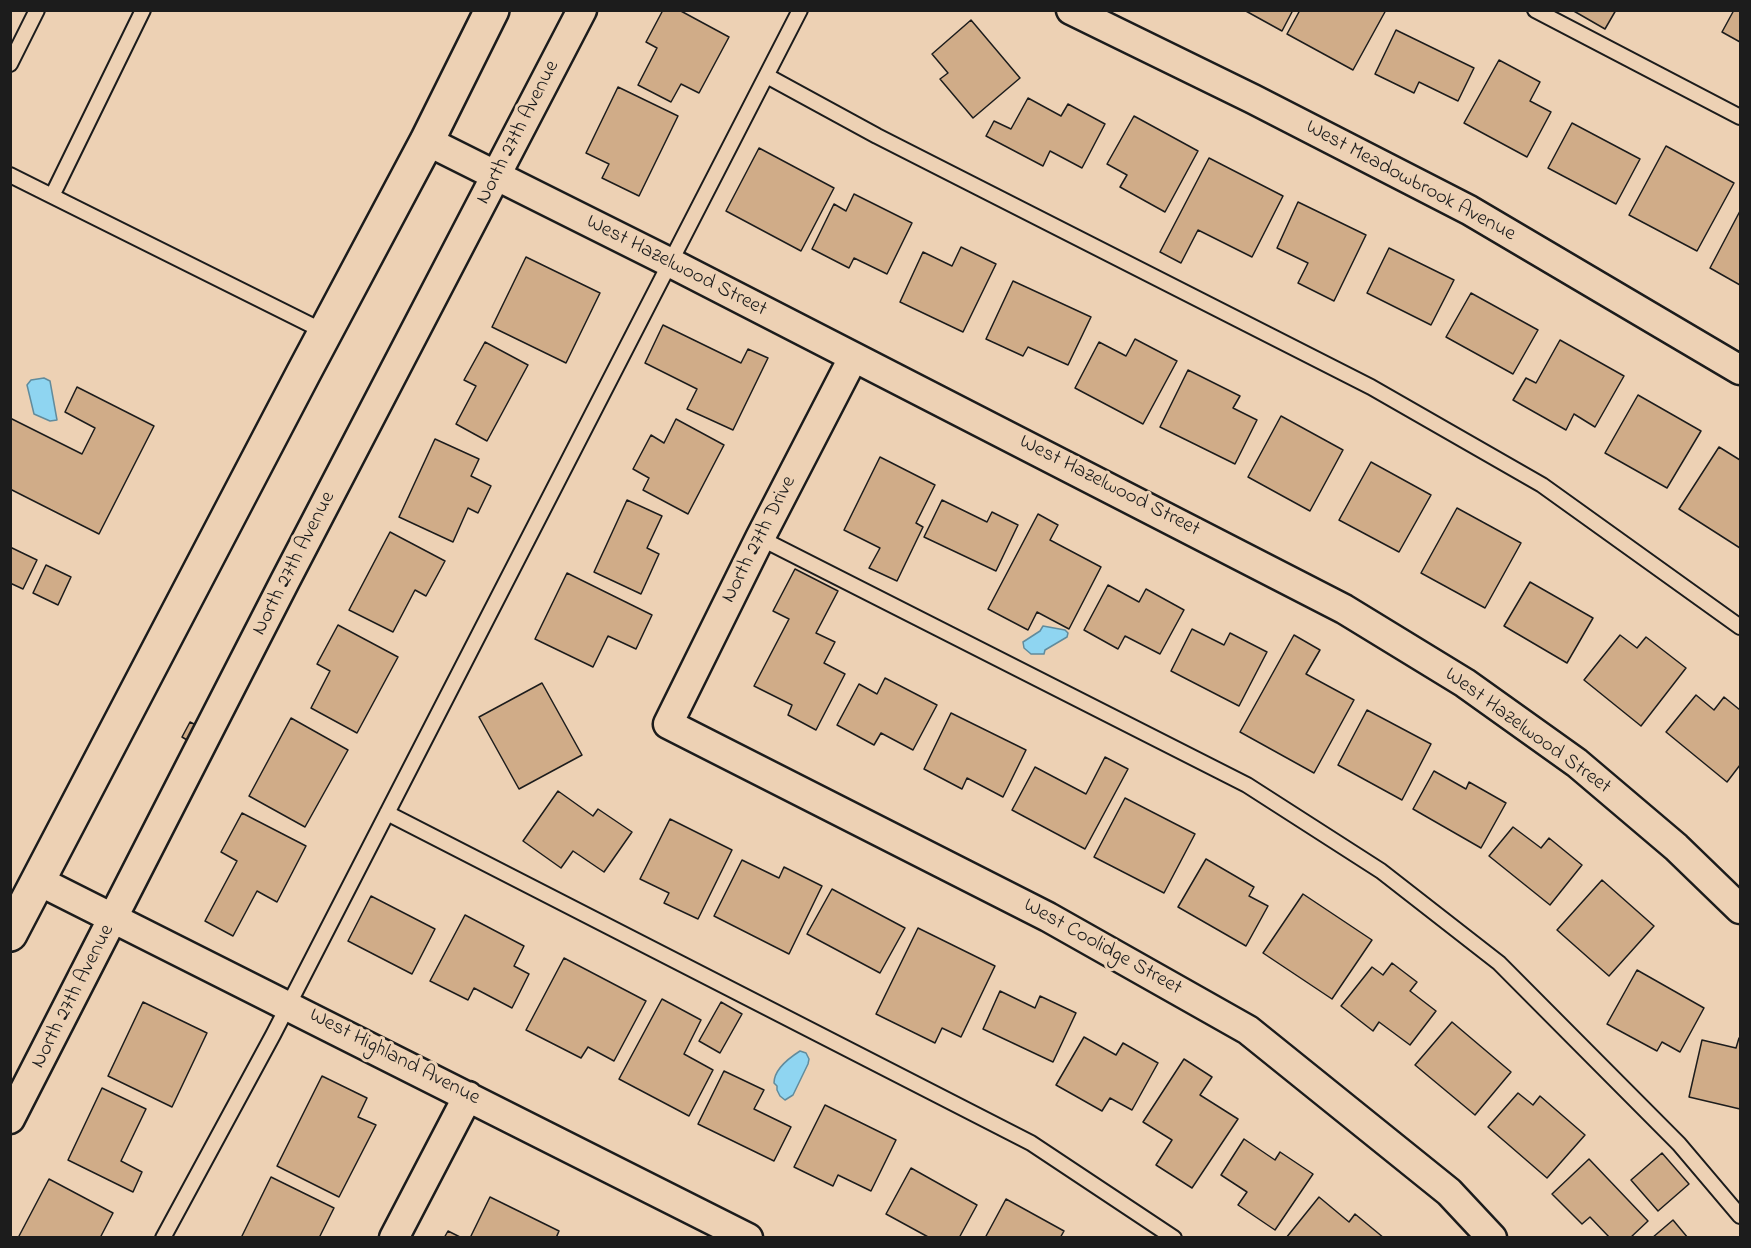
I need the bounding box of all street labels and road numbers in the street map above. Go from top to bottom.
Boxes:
street label: North 27th Avenue [472,57,566,209]
street label: West Meadowbrook Avenue [1301,116,1519,248]
street label: West Hazelwood Street [581,211,771,323]
street label: West Hazelwood Street [1014,431,1204,543]
street label: North 27th Drive [717,472,803,608]
street label: North 27th Avenue [248,488,342,640]
street label: West Hazelwood Street [1439,663,1615,801]
street label: West Coolidge Street [1018,894,1186,1002]
street label: North 27th Avenue [27,921,121,1073]
street label: West Highland Avenue [304,1004,484,1112]

